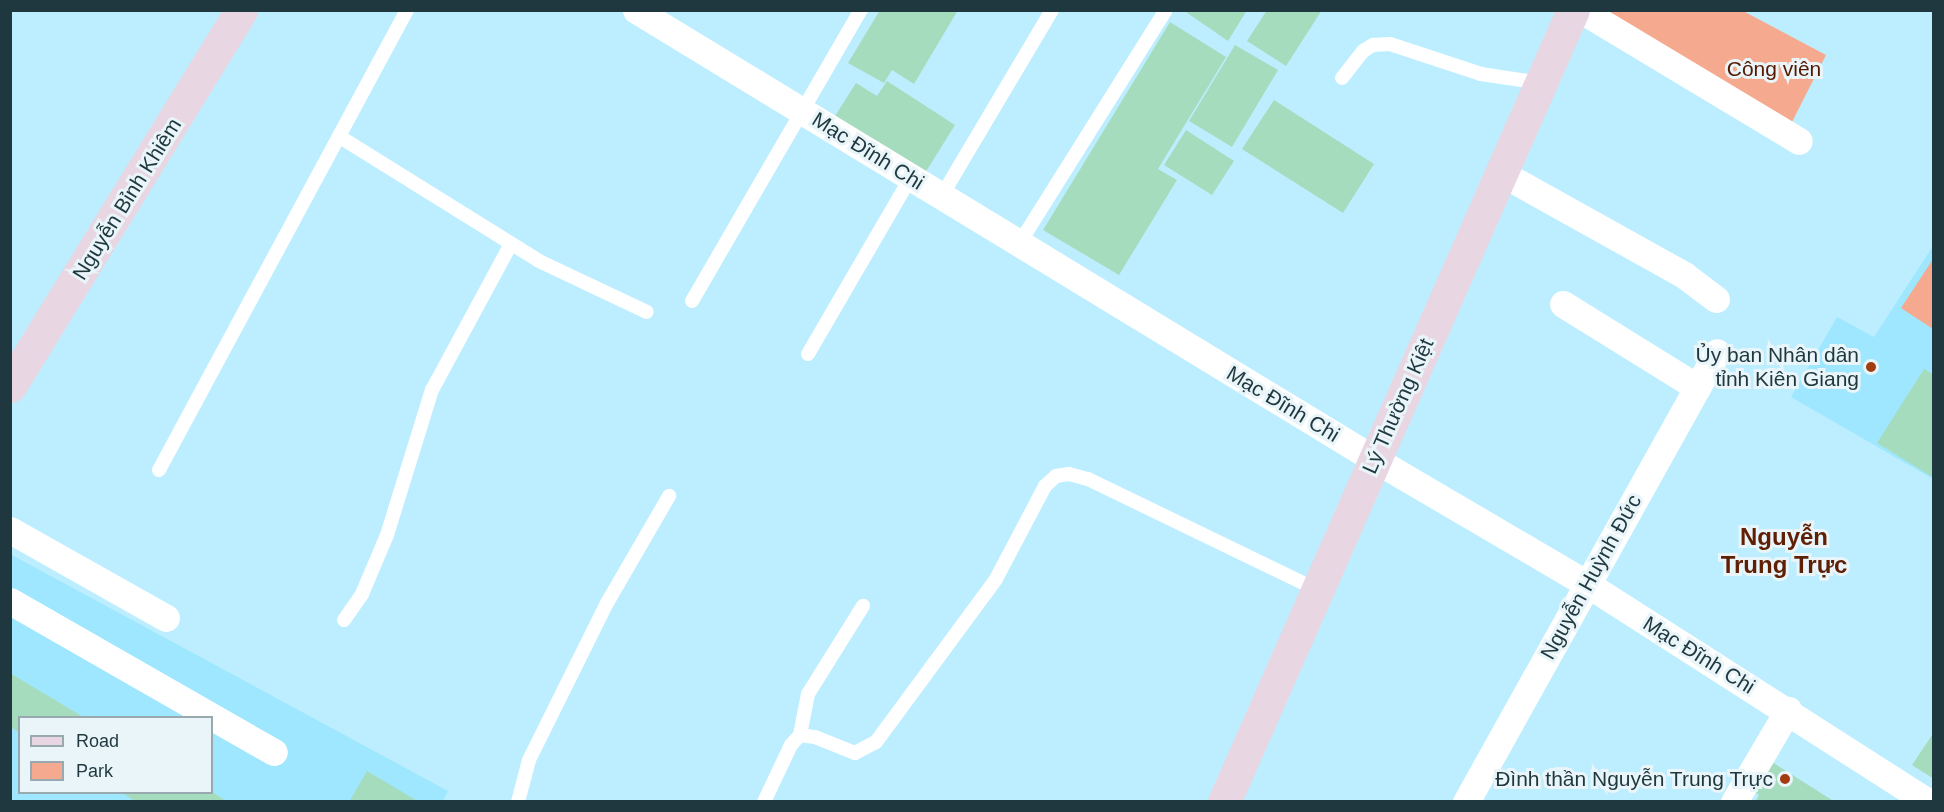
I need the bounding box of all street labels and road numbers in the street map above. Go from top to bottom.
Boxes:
street label: Mạc Đĩnh Chi [807,107,929,195]
street label: Nguyễn Bỉnh Khiêm [67,114,187,284]
street label: Lý Thường Kiệt [1357,334,1439,478]
street label: Mạc Đĩnh Chi [1222,360,1344,448]
street label: Nguyễn Huỳnh Đức [1535,490,1647,664]
street label: Mạc Đĩnh Chi [1638,611,1760,699]

